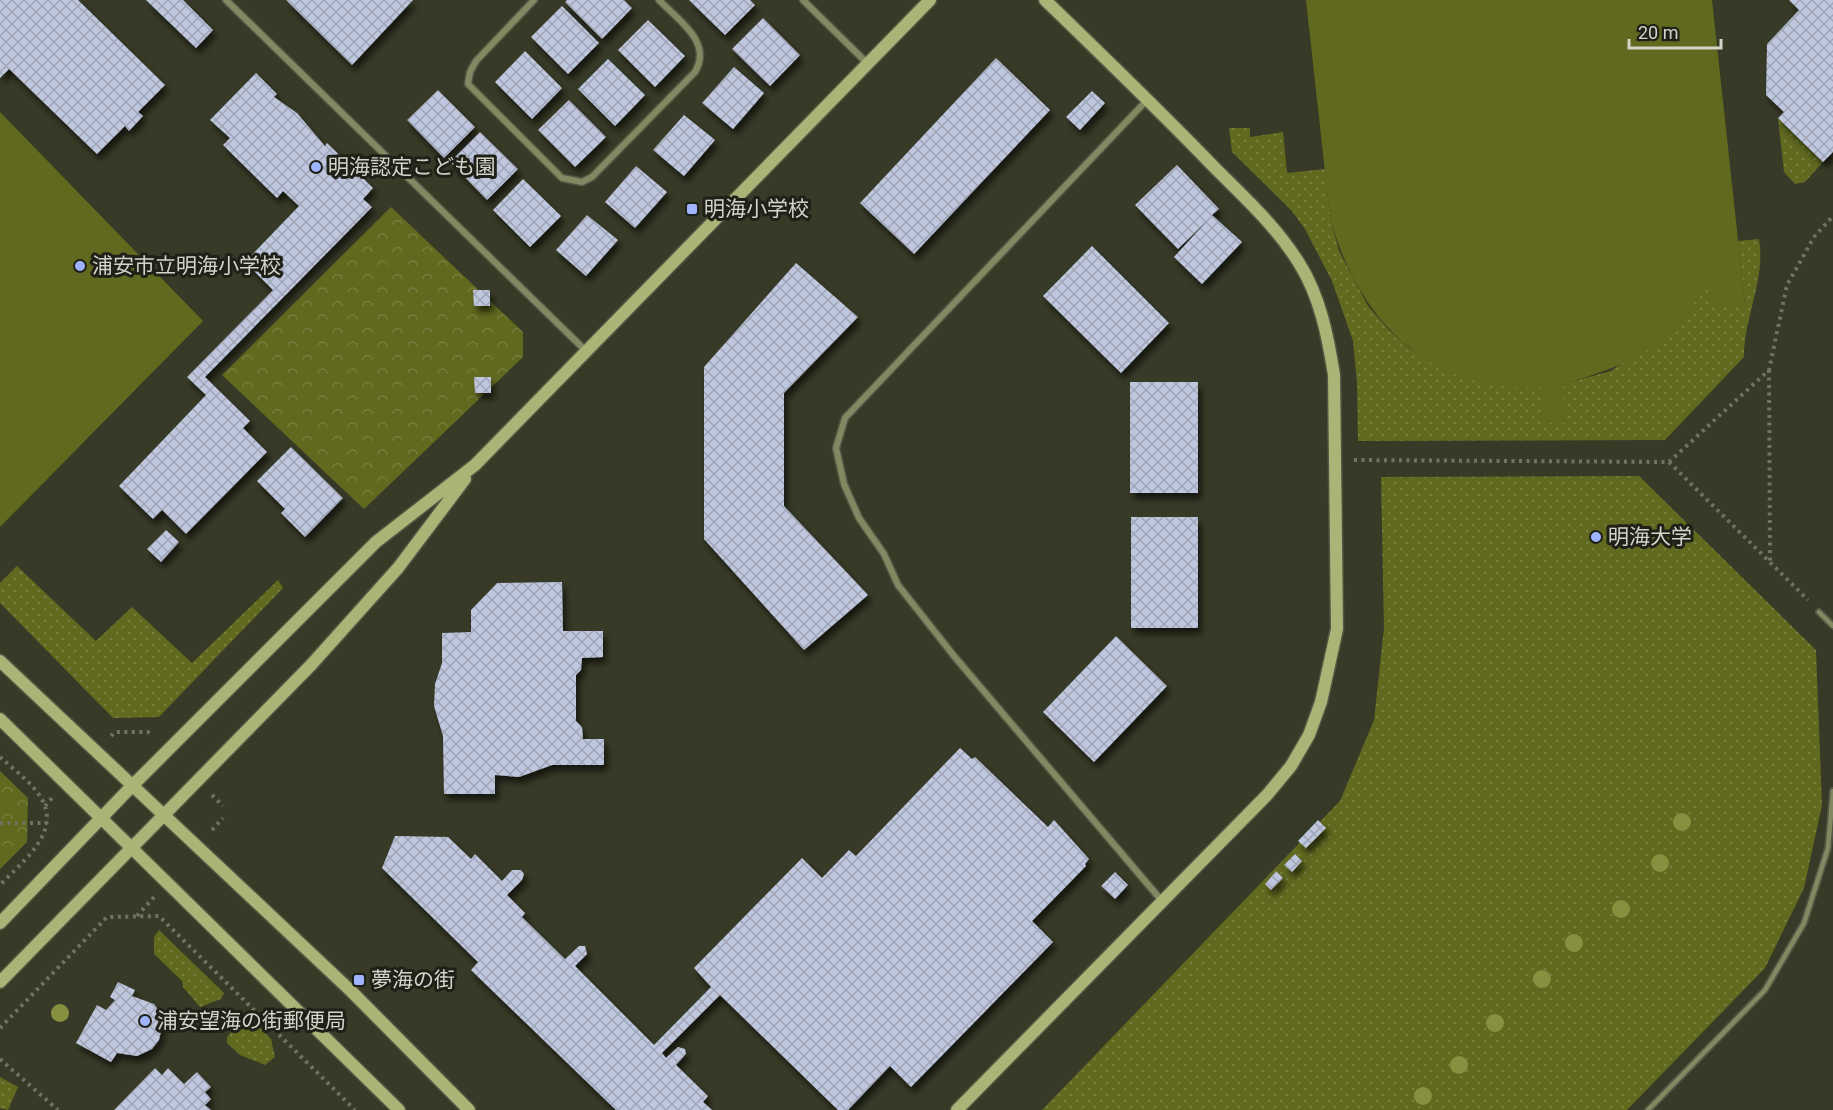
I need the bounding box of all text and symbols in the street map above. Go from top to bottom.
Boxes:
scale bar [1629,12,1720,50]
text: 20 m [1638,22,1678,43]
place label: 明海認定こども園 [328,155,496,179]
marker: 明海認定こども園 [309,160,323,174]
place label: 明海小学校 [704,197,809,221]
marker: 明海小学校 [685,202,699,216]
place label: 浦安市立明海小学校 [92,254,281,278]
marker: 浦安市立明海小学校 [73,259,87,273]
place label: 明海大学 [1608,525,1692,549]
marker: 明海大学 [1589,530,1603,544]
place label: 夢海の街 [371,968,455,992]
marker: 夢海の街 [352,973,366,987]
place label: 浦安望海の街郵便局 [157,1009,346,1033]
marker: 浦安望海の街郵便局 [138,1014,152,1028]

